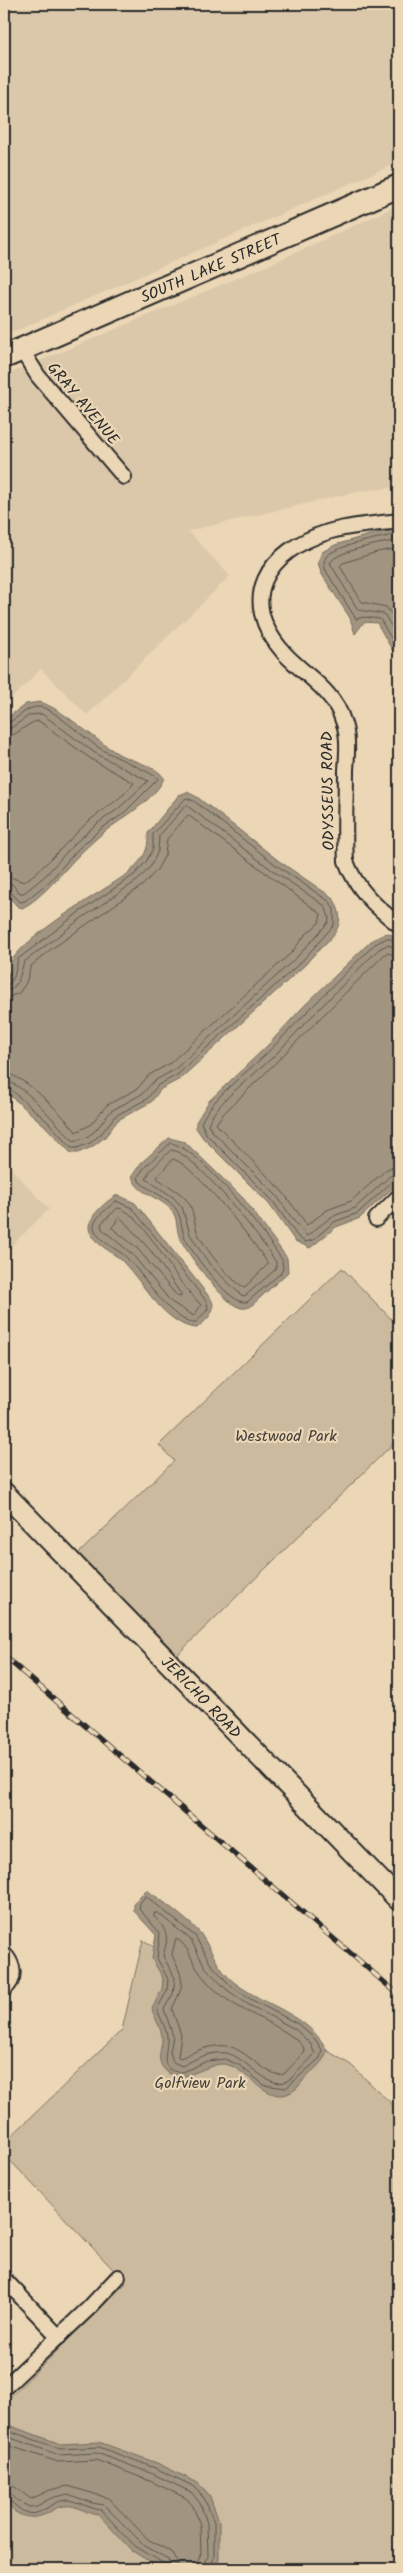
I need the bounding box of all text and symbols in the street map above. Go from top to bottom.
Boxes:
street label: SOUTH LAKE STREET [137,227,287,310]
street label: GRAY AVENUE [41,357,126,451]
street label: ODYSSEUS ROAD [315,731,342,851]
park label: Westwood Park [235,1424,337,1449]
street label: JERICHO ROAD [154,1651,247,1745]
park label: Golfview Park [155,2071,246,2096]

